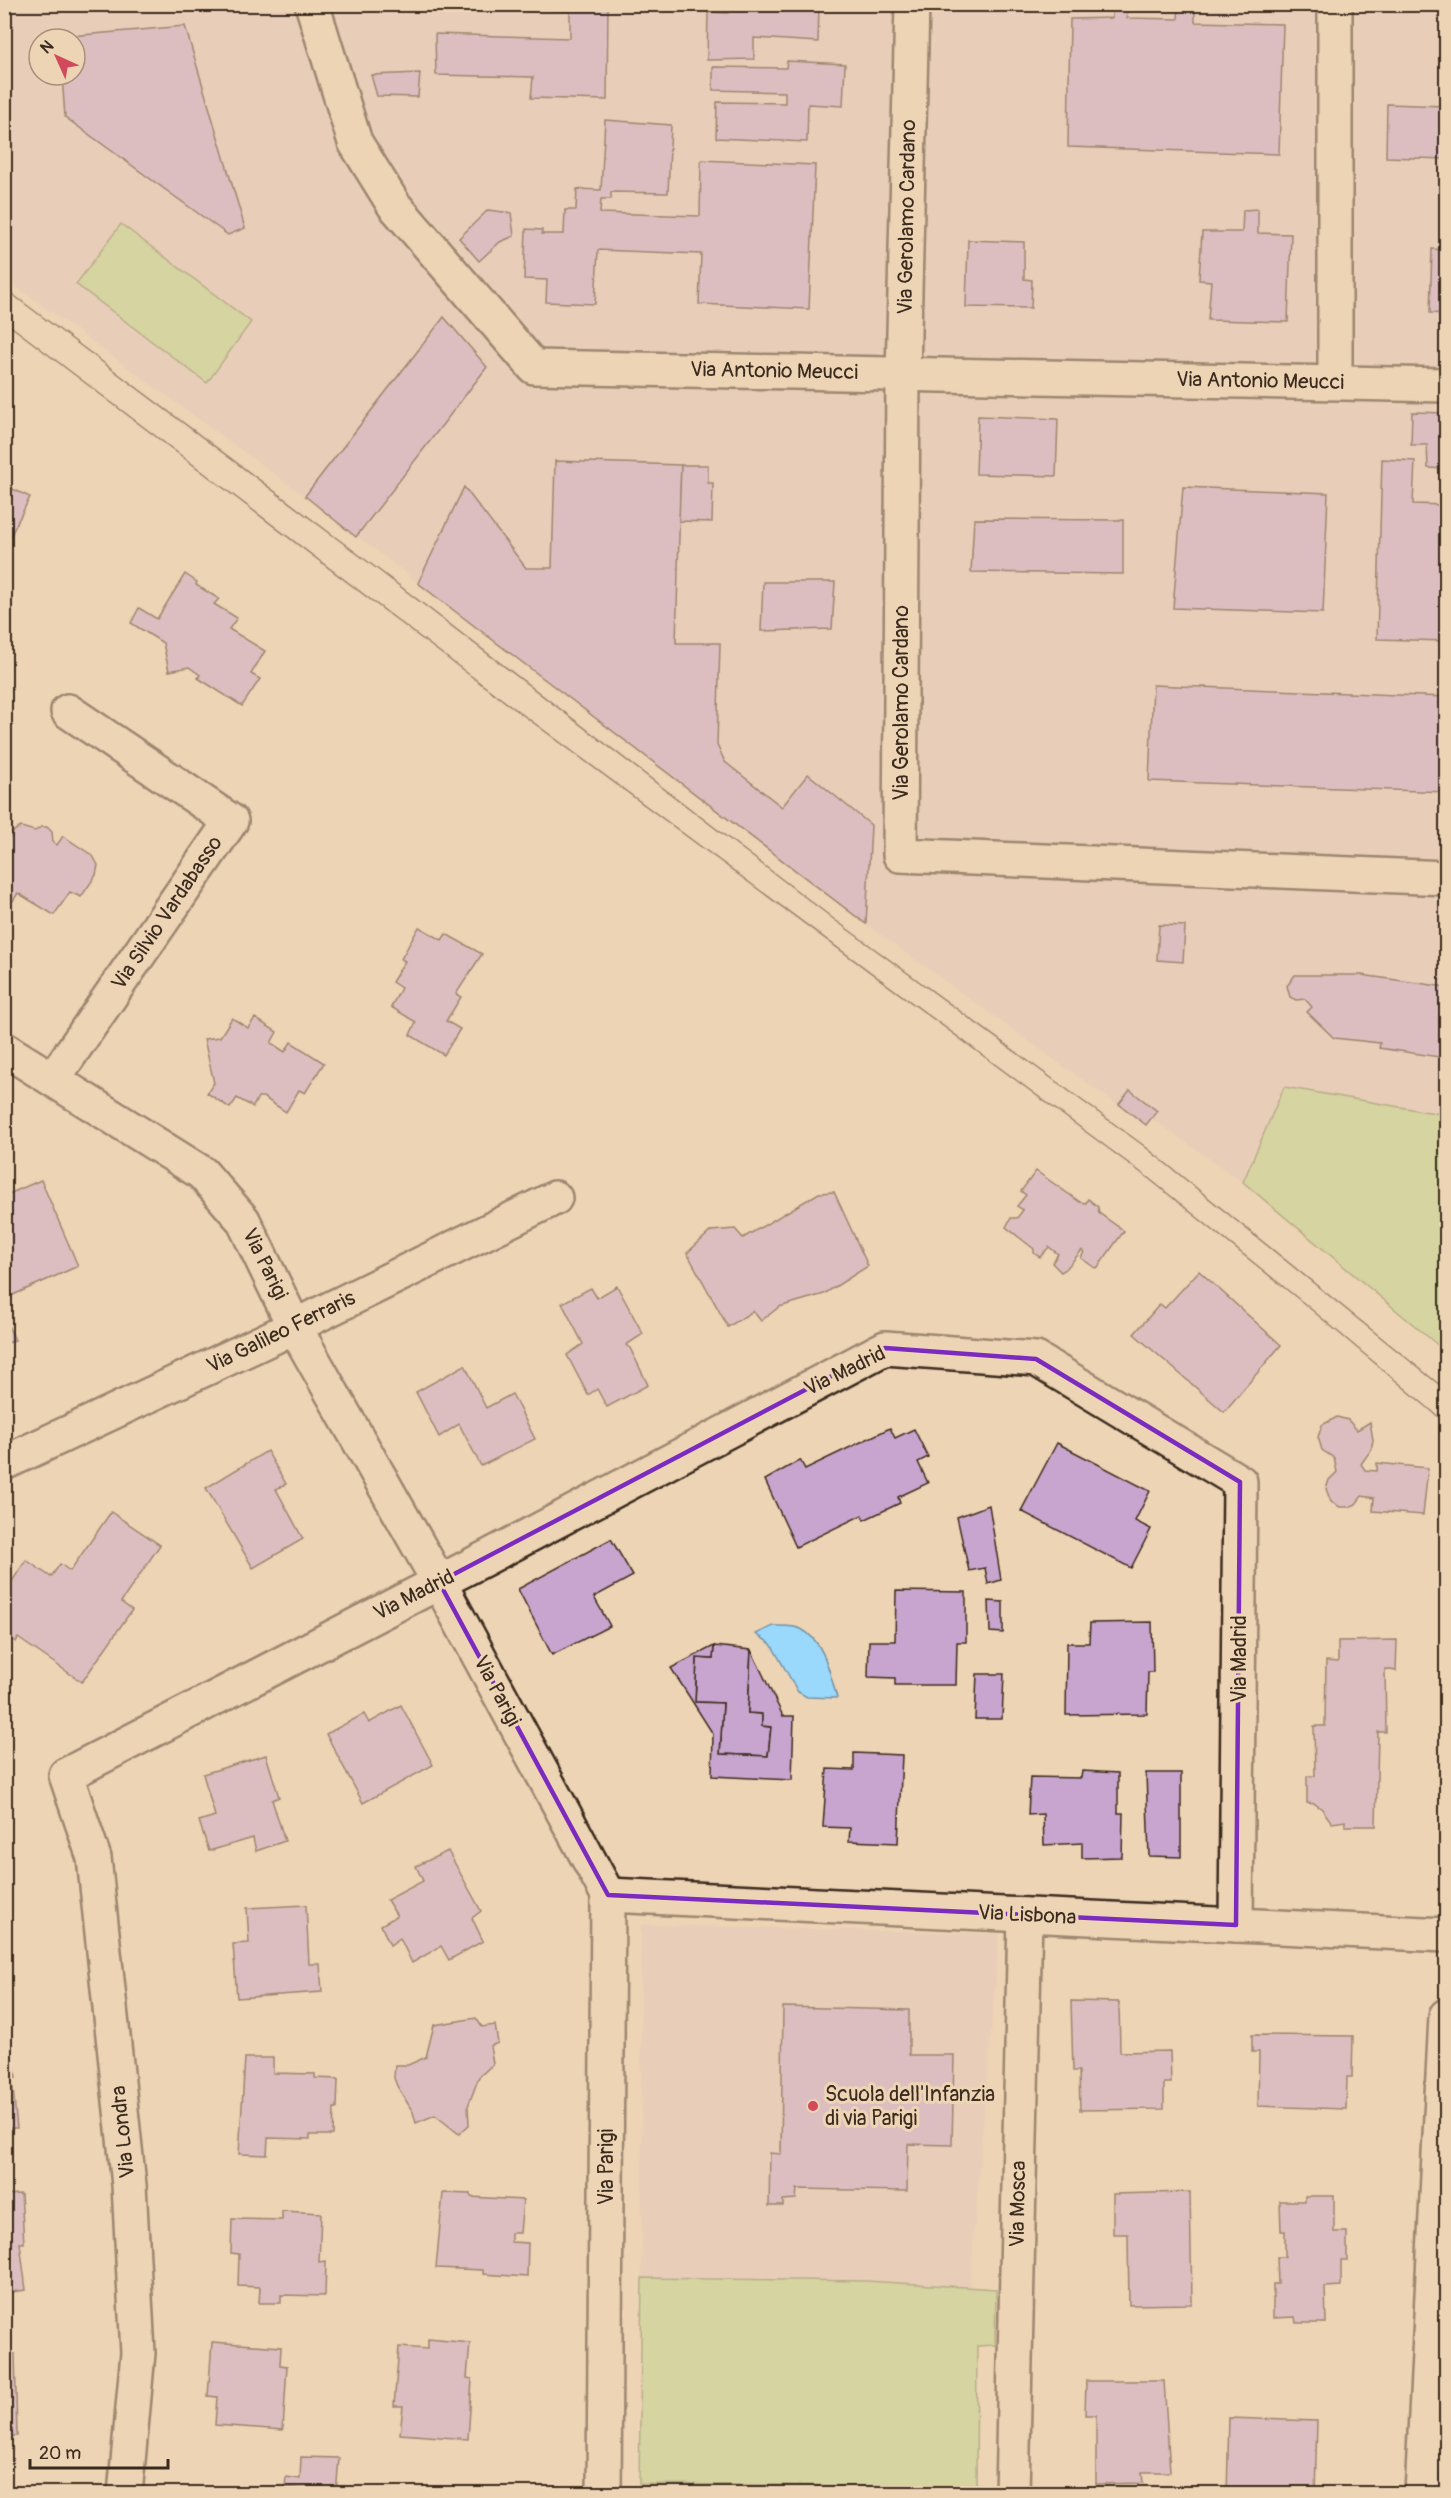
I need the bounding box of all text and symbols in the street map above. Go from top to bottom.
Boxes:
north arrow [27,27,87,87]
text: N [36,36,58,58]
street label: Via Gerolamo Cardano [892,119,922,315]
street label: Via Antonio Meucci [690,356,859,386]
street label: Via Antonio Meucci [1176,366,1345,396]
street label: Via Gerolamo Cardano [888,605,915,801]
street label: Via Silvio Vardabasso [105,831,229,995]
street label: Via Parigi [236,1224,294,1305]
street label: Via Galileo Ferraris [202,1284,360,1380]
street label: Via Madrid [800,1340,890,1402]
street label: Via Madrid [369,1563,459,1627]
street label: Via Madrid [1226,1615,1253,1703]
street label: Via Parigi [467,1651,527,1731]
street label: Via Lisbona [977,1899,1077,1931]
place label: Scuola dell'Infanzia di via Parigi [825,2081,995,2132]
street label: Via Londra [105,2084,141,2180]
marker: Scuola dell'Infanzia di via Parigi [806,2099,820,2113]
street label: Via Parigi [593,2128,620,2205]
street label: Via Mosca [1004,2160,1032,2248]
scale bar [30,2432,168,2470]
text: 20 m [39,2442,81,2465]

